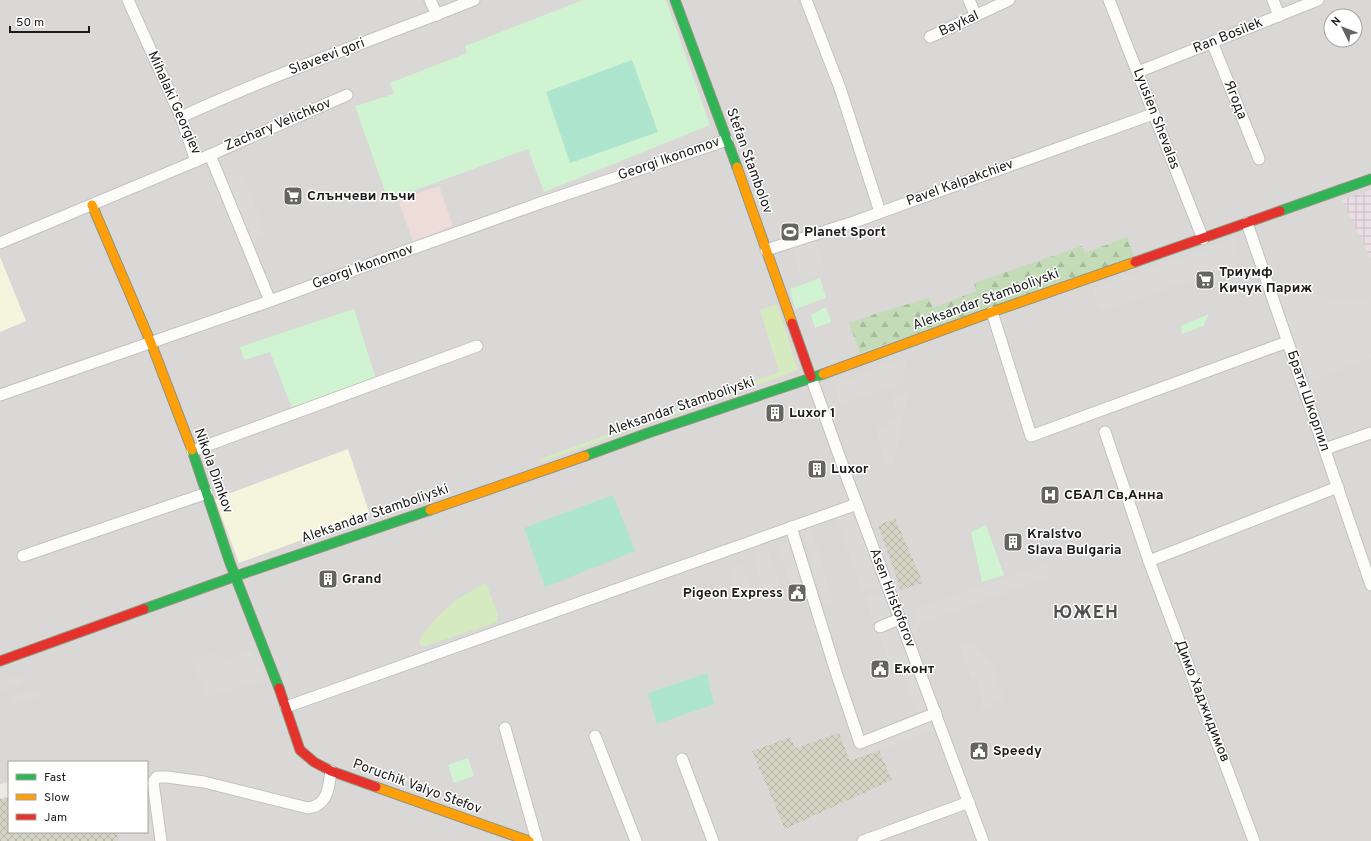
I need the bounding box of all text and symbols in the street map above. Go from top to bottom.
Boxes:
street label: Baykal [936,7,982,41]
scale bar [10,8,89,34]
north arrow [1323,8,1363,48]
street label: Ran Bosilek [1191,14,1265,58]
text: N [1329,14,1344,30]
text: 50 m [16,15,44,31]
street label: Slaveevi gori [287,35,367,79]
street label: Mihalaki Georgiev [144,49,204,157]
street label: Lyusien Shevalas [1129,66,1183,172]
street label: Ягода [1220,78,1250,122]
street label: Zachary Velichkov [222,95,334,155]
street label: Stefan Stambolov [722,106,776,216]
street label: Georgi Ikonomov [616,134,722,184]
street label: Pavel Kalpakchiev [904,156,1016,210]
supermarket icon: Слънчеви лъчи [282,185,304,207]
place label: Слънчеви лъчи [307,188,415,205]
sports icon: Planet Sport [779,221,801,243]
place label: Planet Sport [804,224,886,241]
street label: Georgi Ikonomov [310,241,416,293]
place label: Триумф Кичук Париж [1219,264,1312,297]
street label: Aleksandar Stamboliyski [910,266,1062,334]
supermarket icon: Триумф Кичук Париж [1194,269,1216,291]
street label: Братя Шкорпил [1283,348,1333,454]
street label: Aleksandar Stamboliyski [605,374,757,440]
building icon: Luxor 1 [764,402,786,424]
place label: Luxor 1 [789,405,836,422]
street label: Nikola Dimkov [190,426,236,516]
building icon: Luxor [806,458,828,480]
place label: Luxor [831,461,869,478]
street label: Aleksandar Stamboliyski [299,481,451,547]
hospital icon: СБАЛ Св,Анна [1039,484,1061,506]
place label: СБАЛ Св,Анна [1064,487,1163,504]
place label: Kralstvo Slava Bulgaria [1027,526,1122,559]
building icon: Kralstvo Slava Bulgaria [1002,531,1024,553]
street label: Asen Hristoforov [865,546,919,650]
building icon: Grand [317,568,339,590]
place label: Grand [342,571,382,588]
public building icon: Pigeon Express [786,582,808,604]
place label: Pigeon Express [683,585,783,602]
district label: ЮЖЕН [1053,602,1119,625]
street label: Димо Хаджидимов [1171,638,1233,764]
public building icon: Еконт [869,658,891,680]
place label: Еконт [894,661,935,678]
public building icon: Speedy [968,740,990,762]
place label: Speedy [993,743,1042,760]
street label: Poruchik Valyo Stefov [350,756,484,818]
legend [8,761,148,833]
text: Fast [44,770,66,786]
text: Slow [44,790,70,806]
text: Jam [44,810,67,826]

